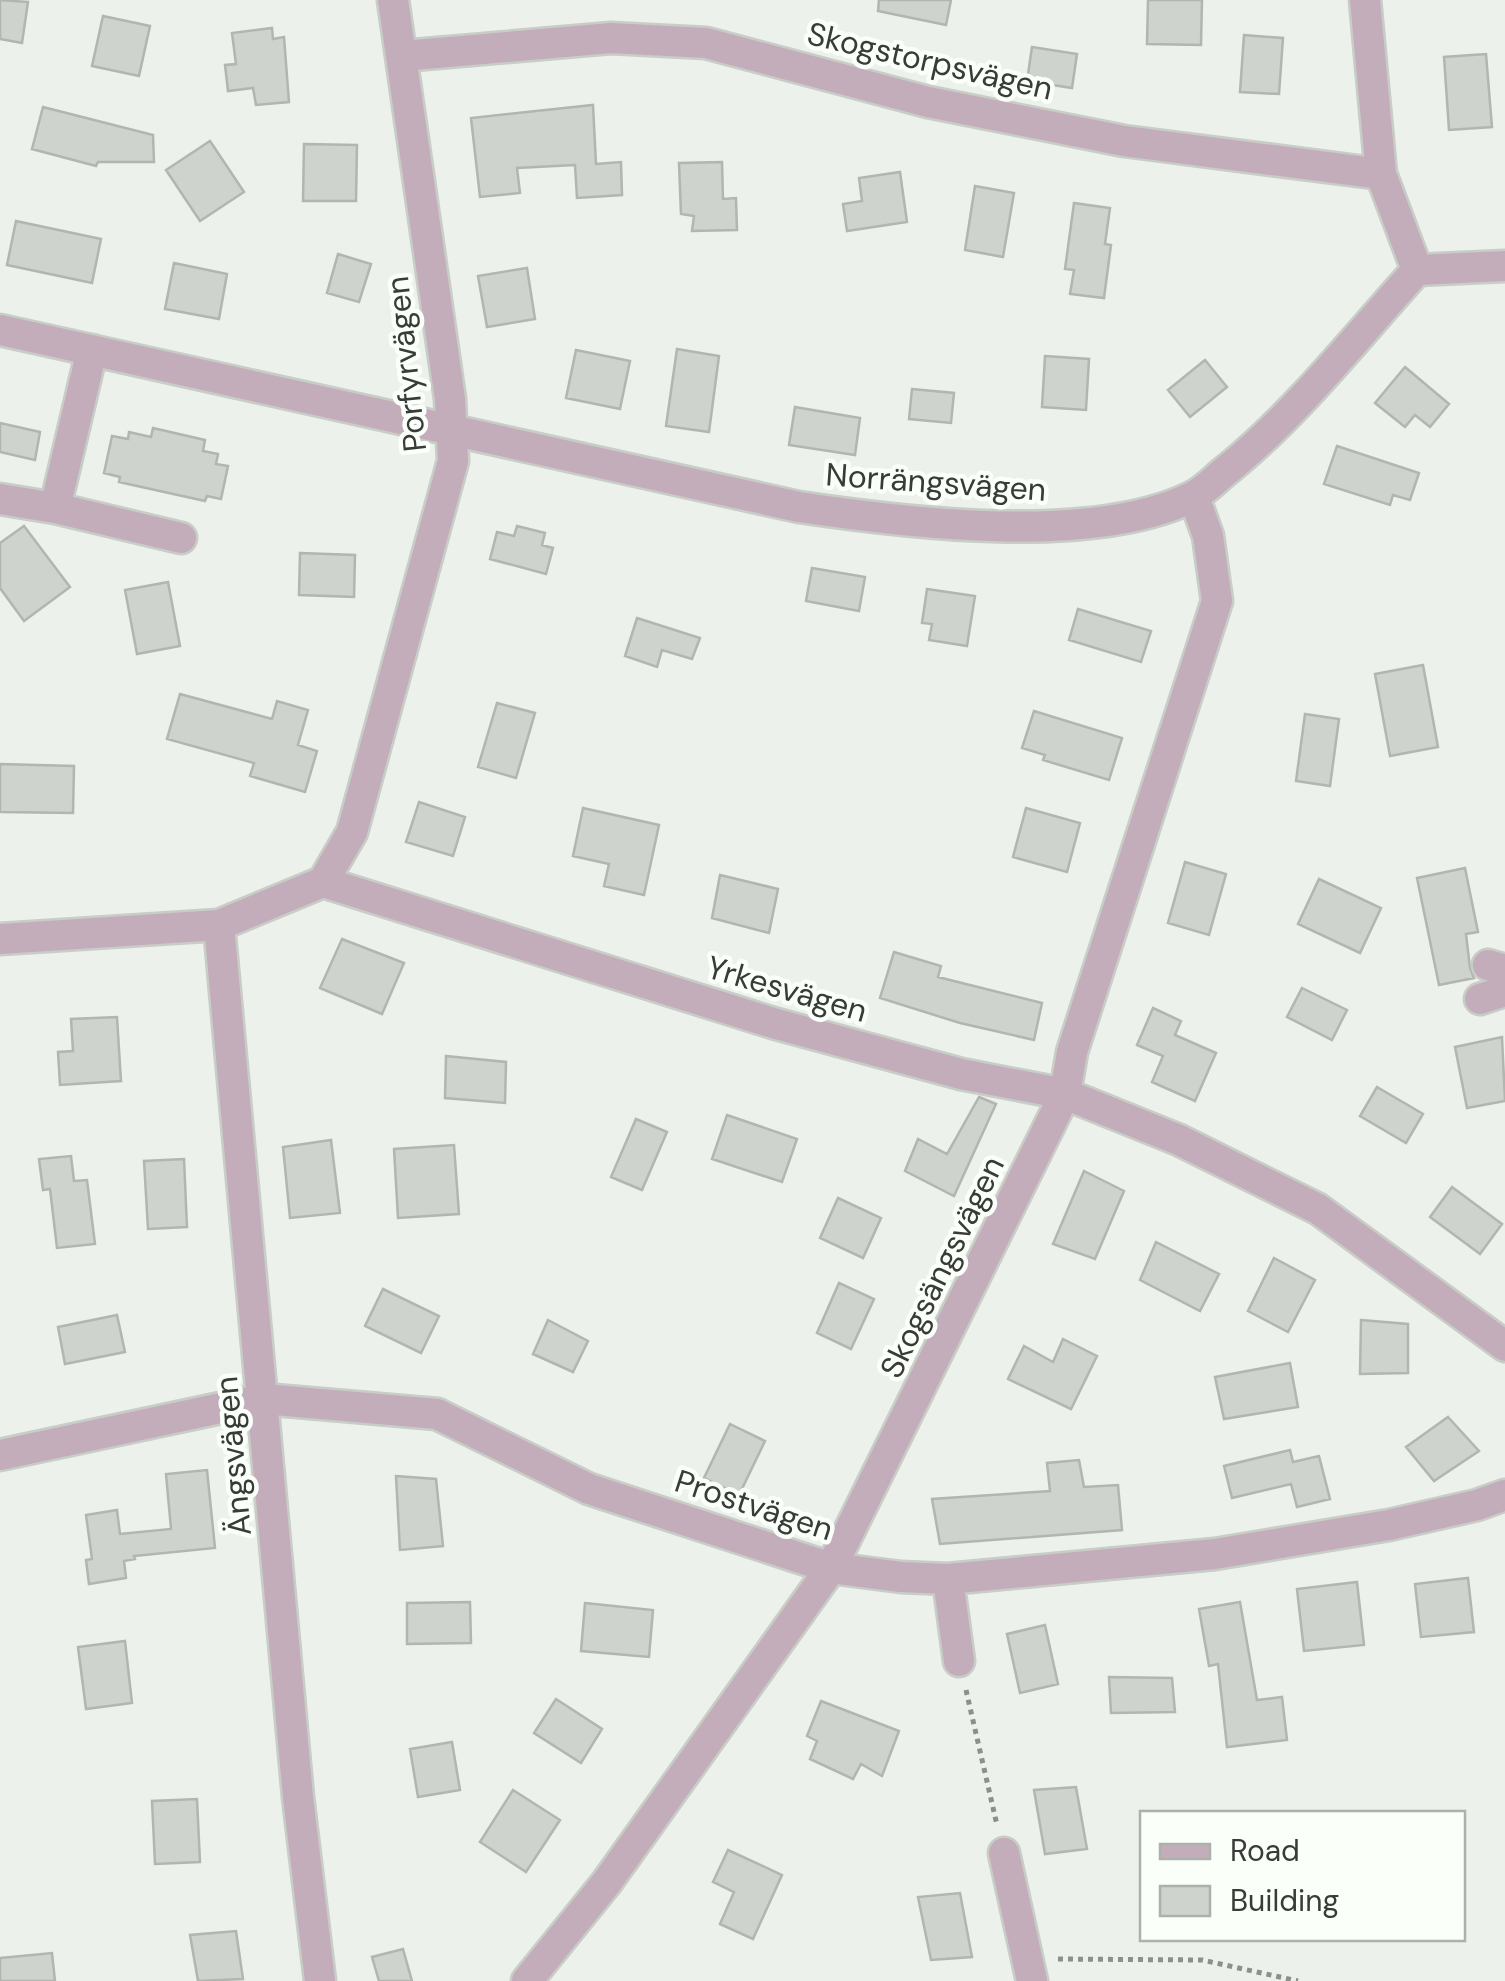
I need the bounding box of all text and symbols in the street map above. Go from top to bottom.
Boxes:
street label: Skogstorpsvägen [803,12,1057,110]
street label: Porfyrvägen [376,274,436,454]
street label: Norrängsvägen [824,453,1048,511]
street label: Yrkesvägen [702,946,872,1032]
street label: Skogsängsvägen [870,1149,1014,1385]
street label: Ängsvägen [205,1375,261,1537]
street label: Prostvägen [670,1460,838,1550]
legend [1140,1811,1465,1941]
text: Road [1230,1831,1300,1870]
text: Building [1230,1881,1339,1920]

